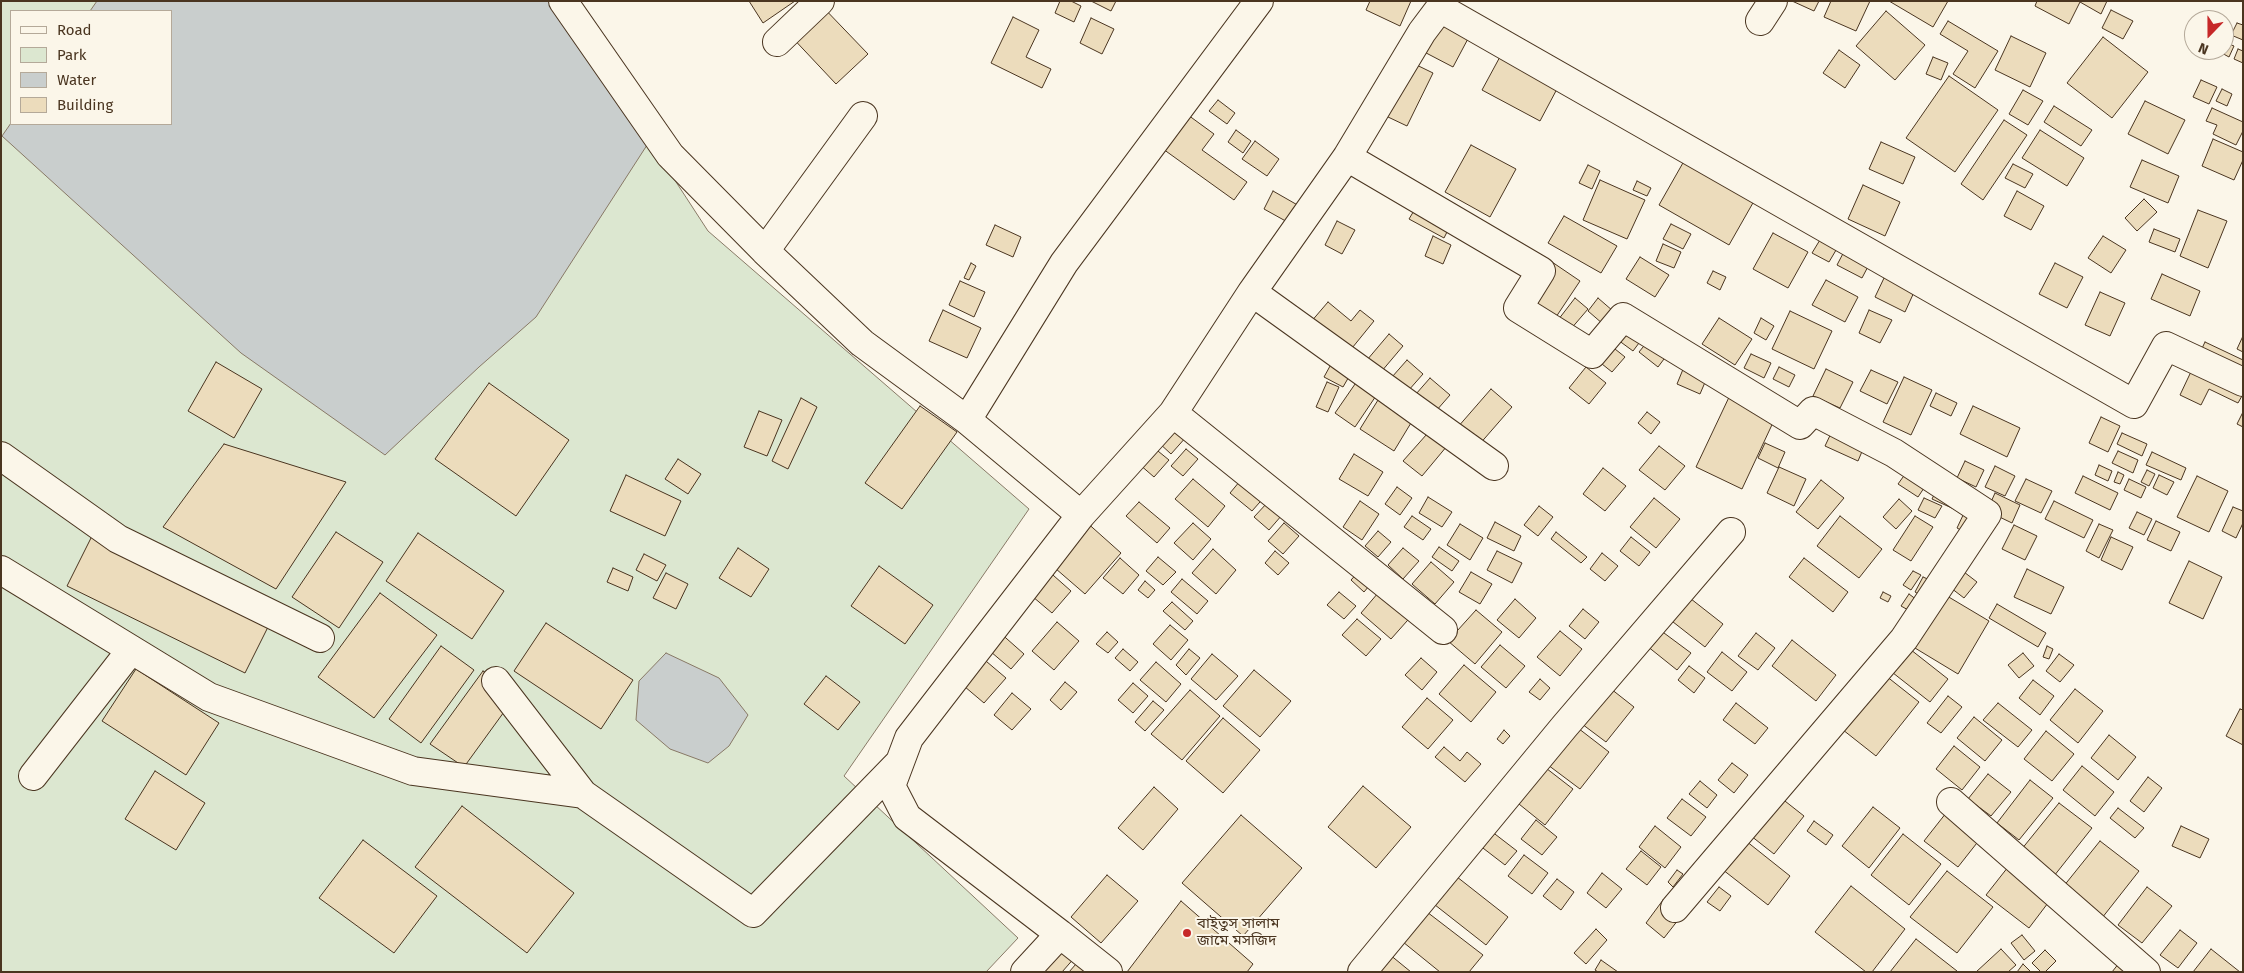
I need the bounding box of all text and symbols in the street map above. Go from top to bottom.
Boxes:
legend [10,10,172,125]
north arrow [2184,10,2234,60]
text: Road [57,21,92,39]
text: N [2196,39,2211,58]
text: Park [57,46,87,64]
text: Water [57,71,96,89]
text: Building [57,96,113,114]
place label: বাইতুস সালাম জামে মসজিদ [1197,915,1279,950]
marker: বাইতুস সালাম জামে মসজিদ [1181,927,1193,939]

